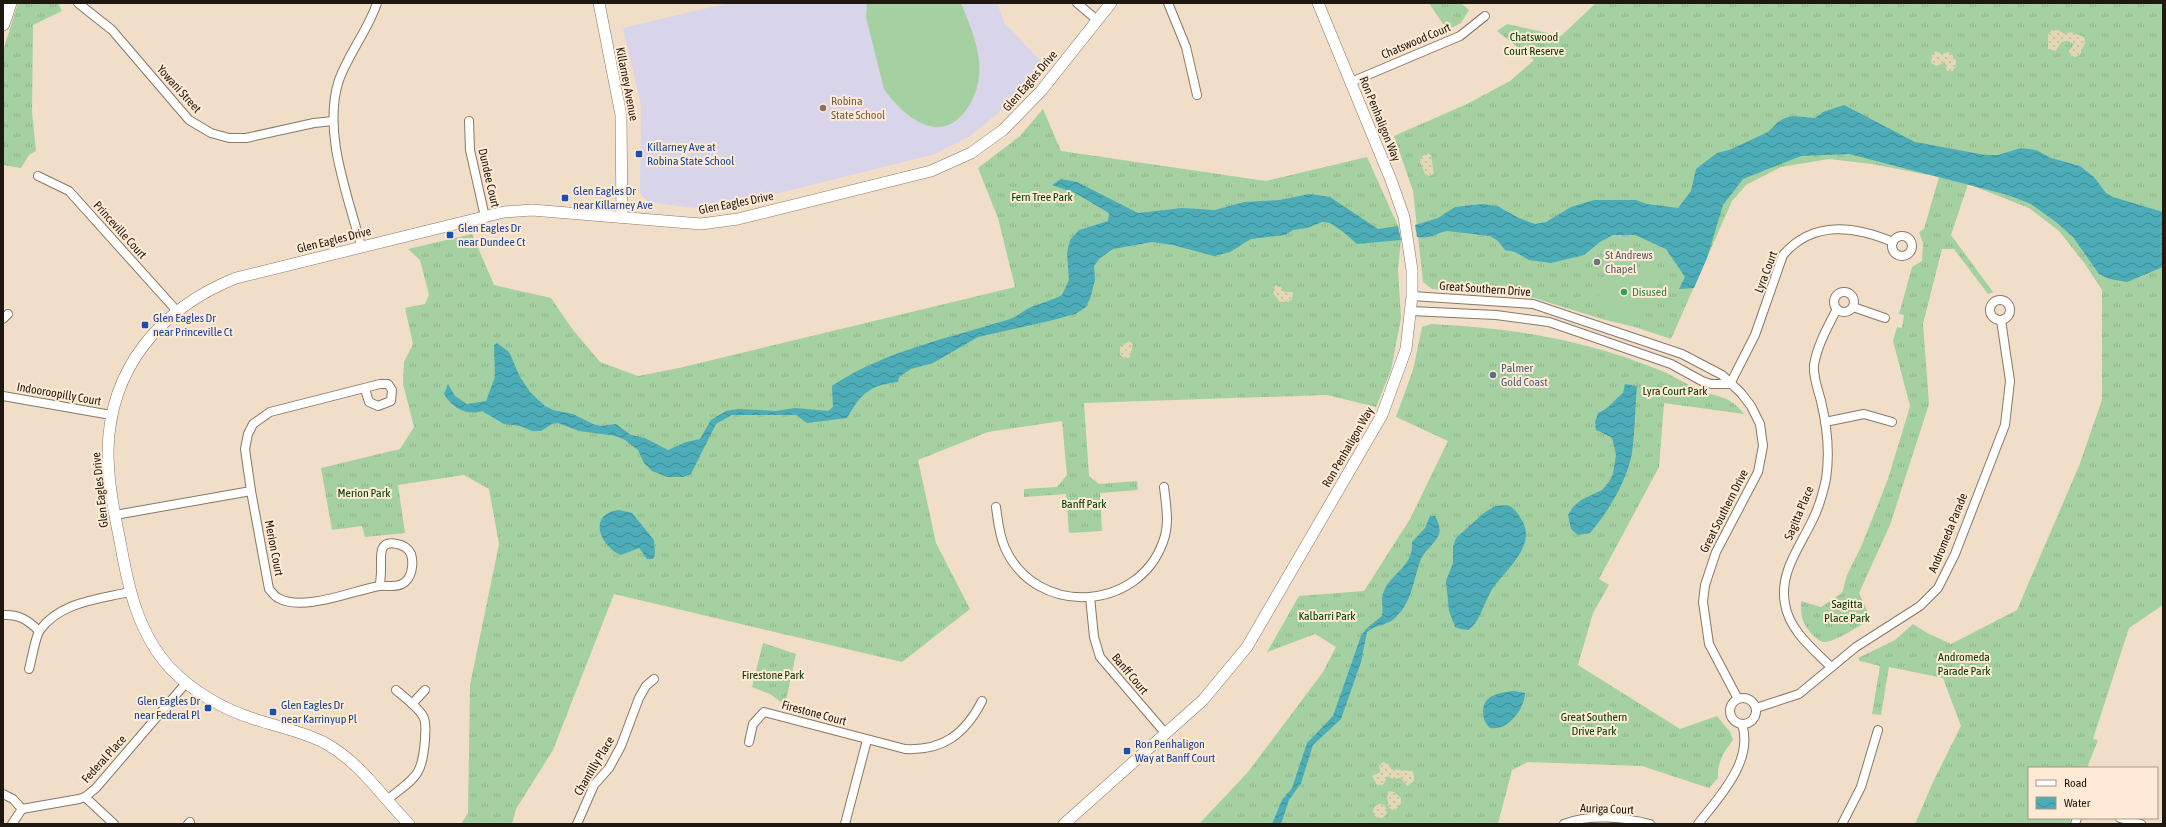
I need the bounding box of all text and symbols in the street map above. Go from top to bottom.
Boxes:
street label: Chatswood Court [1379,20,1453,62]
park label: Chatswood Court Reserve [1504,30,1564,58]
street label: Killarney Avenue [613,46,641,122]
street label: Glen Eagles Drive [1000,48,1060,114]
street label: Yowani Street [154,62,204,116]
street label: Ron Penhaligon Way [1357,74,1403,164]
place label: Robina State School [831,94,886,122]
marker: Robina State School [818,103,828,113]
place label: Killarney Ave at Robina State School [647,140,735,168]
street label: Dundee Court [475,147,503,209]
marker: Killarney Ave at Robina State School [634,149,644,159]
place label: Glen Eagles Dr near Killarney Ave [573,184,653,212]
street label: Glen Eagles Drive [697,189,775,217]
park label: Fern Tree Park [1011,190,1074,204]
marker: Glen Eagles Dr near Killarney Ave [560,193,570,203]
street label: Princeville Court [91,198,150,262]
place label: Glen Eagles Dr near Dundee Ct [458,221,526,249]
street label: Glen Eagles Drive [295,224,373,256]
marker: Glen Eagles Dr near Dundee Ct [445,230,455,240]
place label: St Andrews Chapel [1605,248,1653,276]
street label: Lyra Court [1752,249,1781,295]
marker: St Andrews Chapel [1592,257,1602,267]
street label: Great Southern Drive [1439,279,1531,299]
place label: Disused [1632,285,1667,299]
marker: Disused [1619,287,1629,297]
place label: Glen Eagles Dr near Princeville Ct [153,311,233,339]
marker: Glen Eagles Dr near Princeville Ct [140,320,150,330]
place label: Palmer Gold Coast [1501,361,1548,389]
marker: Palmer Gold Coast [1488,370,1498,380]
street label: Indooroopilly Court [16,380,103,408]
park label: Lyra Court Park [1642,384,1708,398]
street label: Ron Penhaligon Way [1319,404,1377,490]
street label: Glen Eagles Drive [89,452,111,528]
street label: Great Southern Drive [1697,467,1751,555]
street label: Sagitta Place [1781,484,1817,542]
park label: Merion Park [338,486,391,500]
street label: Andromeda Parade [1926,491,1970,575]
park label: Banff Park [1061,497,1107,511]
street label: Merion Court [262,519,286,578]
park label: Sagitta Place Park [1824,597,1871,625]
park label: Kalbarri Park [1298,609,1356,623]
park label: Andromeda Parade Park [1938,650,1991,678]
street label: Banff Court [1109,651,1151,698]
park label: Firestone Park [742,668,805,682]
place label: Glen Eagles Dr near Federal Pl [134,694,201,722]
place label: Glen Eagles Dr near Karrinyup Pl [281,698,358,726]
street label: Firestone Court [780,698,848,728]
marker: Glen Eagles Dr near Federal Pl [203,703,213,713]
marker: Glen Eagles Dr near Karrinyup Pl [268,707,278,717]
park label: Great Southern Drive Park [1561,710,1627,738]
street label: Federal Place [79,732,129,786]
street label: Chantilly Place [571,734,617,798]
place label: Ron Penhaligon Way at Banff Court [1135,737,1216,765]
marker: Ron Penhaligon Way at Banff Court [1122,746,1132,756]
legend [2028,767,2158,819]
text: Road [2064,776,2087,790]
text: Water [2064,796,2091,810]
street label: Auriga Court [1580,801,1635,817]

